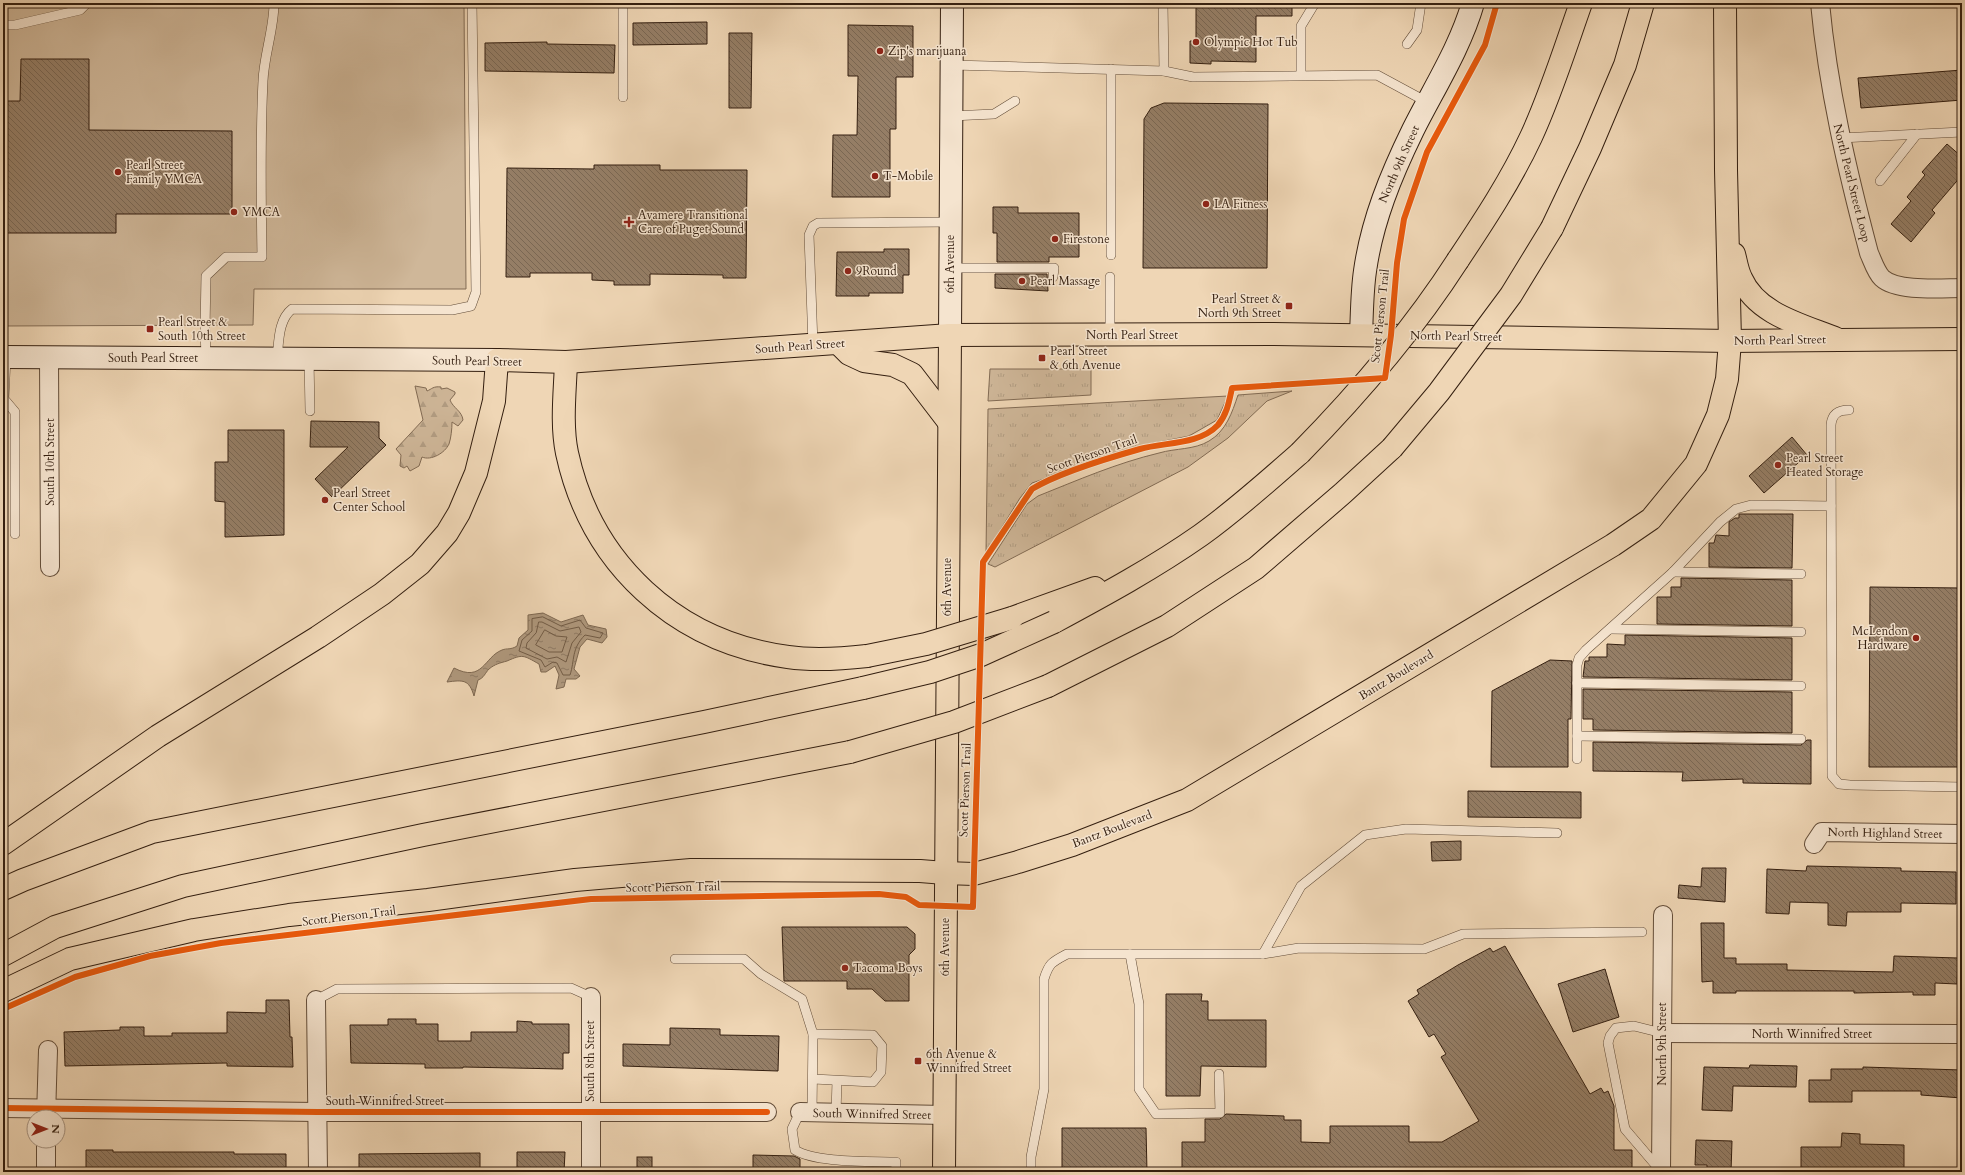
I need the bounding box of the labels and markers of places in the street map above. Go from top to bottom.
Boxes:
place label: Olympic Hot Tub [1204,34,1298,50]
marker: Olympic Hot Tub [1191,37,1201,47]
place label: Zip's marijuana [888,43,967,59]
marker: Zip's marijuana [875,46,885,56]
place label: Pearl Street Family YMCA [126,157,203,187]
marker: Pearl Street Family YMCA [113,167,123,177]
place label: T-Mobile [883,168,933,184]
marker: T-Mobile [870,171,880,181]
place label: LA Fitness [1214,196,1267,212]
marker: LA Fitness [1201,199,1211,209]
place label: YMCA [242,204,280,220]
marker: YMCA [229,207,239,217]
place label: Avamere Transitional Care of Puget Sound [638,207,748,237]
marker: Avamere Transitional Care of Puget Sound [623,216,635,228]
place label: Firestone [1063,231,1110,247]
marker: Firestone [1050,234,1060,244]
place label: 9Round [856,263,897,279]
marker: 9Round [843,266,853,276]
place label: Pearl Massage [1030,273,1100,289]
marker: Pearl Massage [1017,276,1027,286]
place label: Pearl Street & North 9th Street [1198,291,1281,321]
marker: Pearl Street & North 9th Street [1284,301,1294,311]
place label: Pearl Street & South 10th Street [158,314,246,344]
marker: Pearl Street & South 10th Street [145,324,155,334]
place label: Pearl Street & 6th Avenue [1050,343,1121,373]
marker: Pearl Street & 6th Avenue [1037,353,1047,363]
place label: Pearl Street Heated Storage [1786,450,1864,480]
marker: Pearl Street Heated Storage [1773,460,1783,470]
place label: Pearl Street Center School [333,485,405,515]
marker: Pearl Street Center School [320,495,330,505]
place label: McLendon Hardware [1852,623,1908,653]
marker: McLendon Hardware [1911,633,1921,643]
place label: Tacoma Boys [853,960,923,976]
marker: Tacoma Boys [840,963,850,973]
place label: 6th Avenue & Winnifred Street [925,1046,1012,1076]
marker: 6th Avenue & Winnifred Street [913,1056,923,1066]

